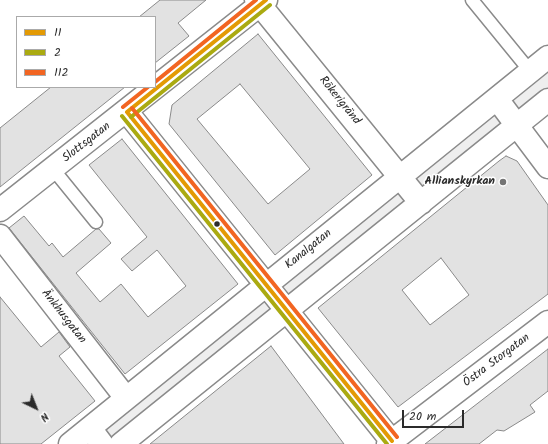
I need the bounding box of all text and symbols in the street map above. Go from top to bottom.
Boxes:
legend [16,16,156,88]
text: 11 [54,23,62,42]
text: 2 [54,43,61,62]
text: 112 [54,63,69,82]
street label: Rökerigränd [315,74,363,128]
street label: Slottsgatan [60,120,114,166]
place label: Allianskyrkan [424,175,495,189]
marker: Allianskyrkan [498,177,508,187]
unlabelled marker [212,219,222,229]
street label: Kanalgatan [283,227,335,273]
street label: Änkhusgatan [37,287,89,347]
street label: Östra Storgatan [461,331,533,391]
north arrow [16,388,56,428]
scale bar [404,402,466,428]
text: 20 m [409,407,436,426]
text: N [36,408,53,426]

